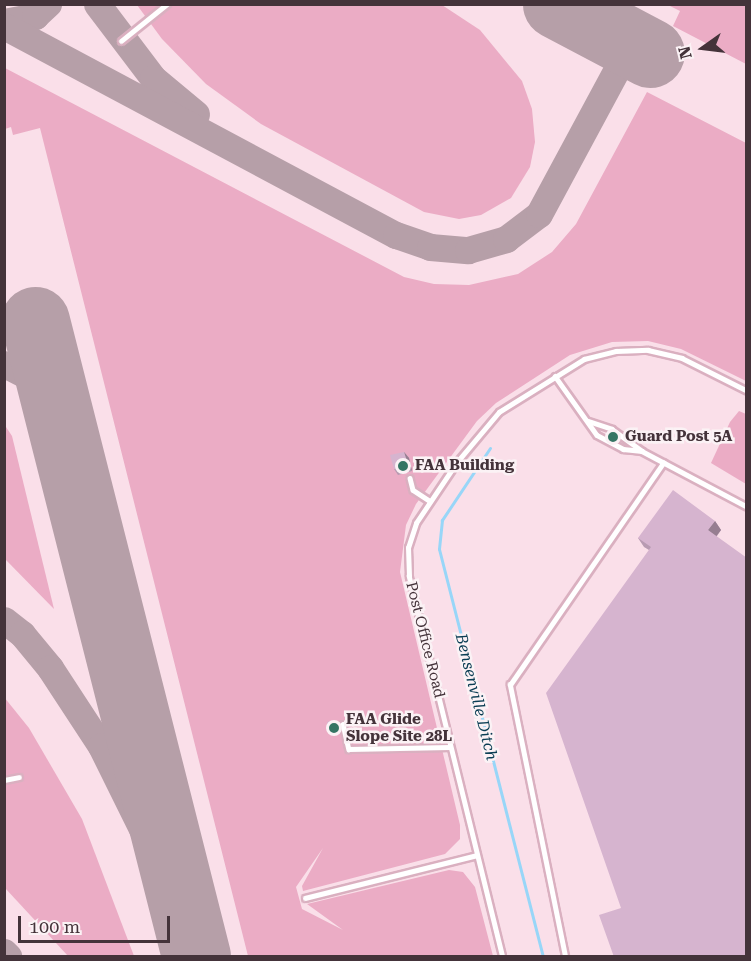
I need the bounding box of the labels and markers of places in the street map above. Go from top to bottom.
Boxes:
place label: Guard Post 5A [625,428,732,446]
marker: Guard Post 5A [606,430,620,444]
place label: FAA Building [415,457,514,475]
marker: FAA Building [396,459,410,473]
place label: FAA Glide Slope Site 28L [346,710,452,745]
marker: FAA Glide Slope Site 28L [327,721,341,735]

